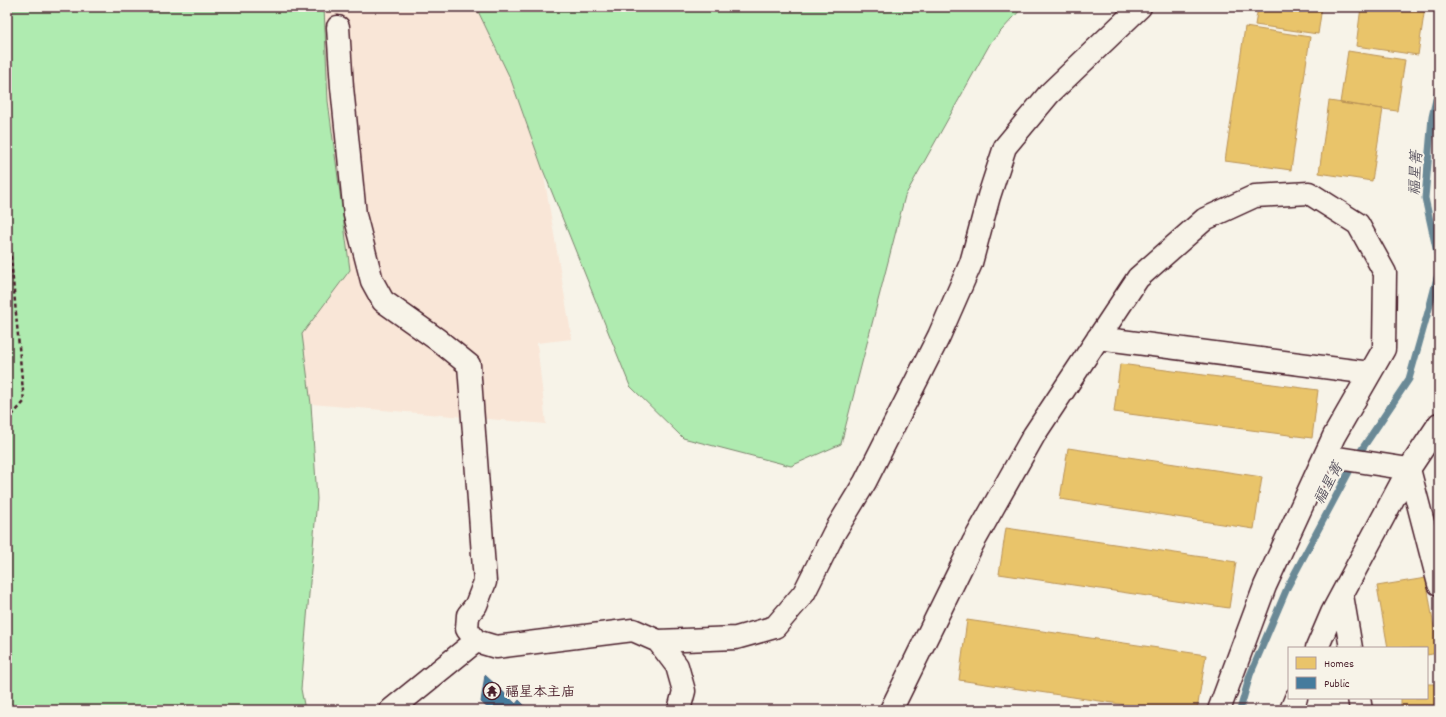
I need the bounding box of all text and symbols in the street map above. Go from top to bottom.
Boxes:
water label: 福星箐 [1405,148,1429,196]
water label: 福星箐 [1309,457,1351,509]
legend [1288,647,1428,699]
text: Homes [1324,656,1354,673]
text: Public [1324,676,1350,693]
temple icon: 福星本主庙 [482,681,502,701]
place label: 福星本主庙 [505,683,575,703]

